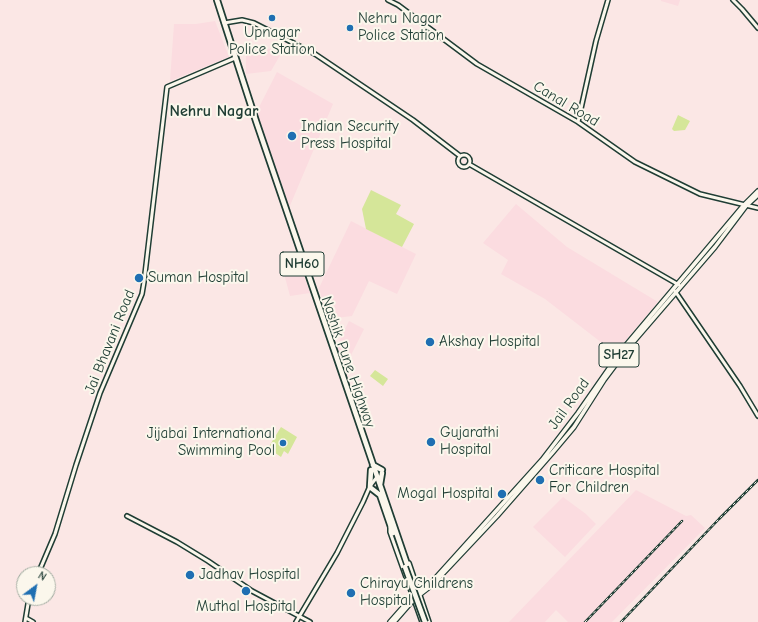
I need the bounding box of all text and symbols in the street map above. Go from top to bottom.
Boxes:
place label: Nehru Nagar Police Station [358,10,444,45]
marker: Upnagar Police Station [267,13,277,23]
marker: Nehru Nagar Police Station [345,23,355,33]
place label: Upnagar Police Station [229,24,315,59]
street label: Canal Road [530,77,602,131]
district label: Nehru Nagar [169,101,259,121]
place label: Indian Security Press Hospital [301,118,399,153]
marker: Indian Security Press Hospital [286,130,298,142]
road number: NH60 [280,252,324,276]
place label: Suman Hospital [148,269,249,287]
marker: Suman Hospital [133,272,145,284]
street label: Jai Bhavani Road [81,287,139,397]
street label: Nashik Pune Highway [317,294,379,430]
place label: Akshay Hospital [439,333,540,351]
marker: Akshay Hospital [424,336,436,348]
road number: SH27 [599,343,639,367]
street label: Jail Road [544,375,594,433]
place label: Gujarathi Hospital [440,424,499,459]
place label: Jijabai International Swimming Pool [147,425,275,460]
marker: Gujarathi Hospital [425,436,437,448]
marker: Jijabai International Swimming Pool [278,438,288,448]
place label: Criticare Hospital For Children [549,462,660,497]
marker: Criticare Hospital For Children [534,474,546,486]
place label: Mogal Hospital [397,485,493,503]
marker: Mogal Hospital [496,488,508,500]
north arrow [16,566,56,606]
place label: Jadhav Hospital [199,566,300,584]
text: N [36,569,49,584]
marker: Jadhav Hospital [184,569,196,581]
place label: Chirayu Childrens Hospital [360,575,473,610]
marker: Muthal Hospital [240,585,252,597]
marker: Chirayu Childrens Hospital [345,587,357,599]
place label: Muthal Hospital [196,598,296,616]

